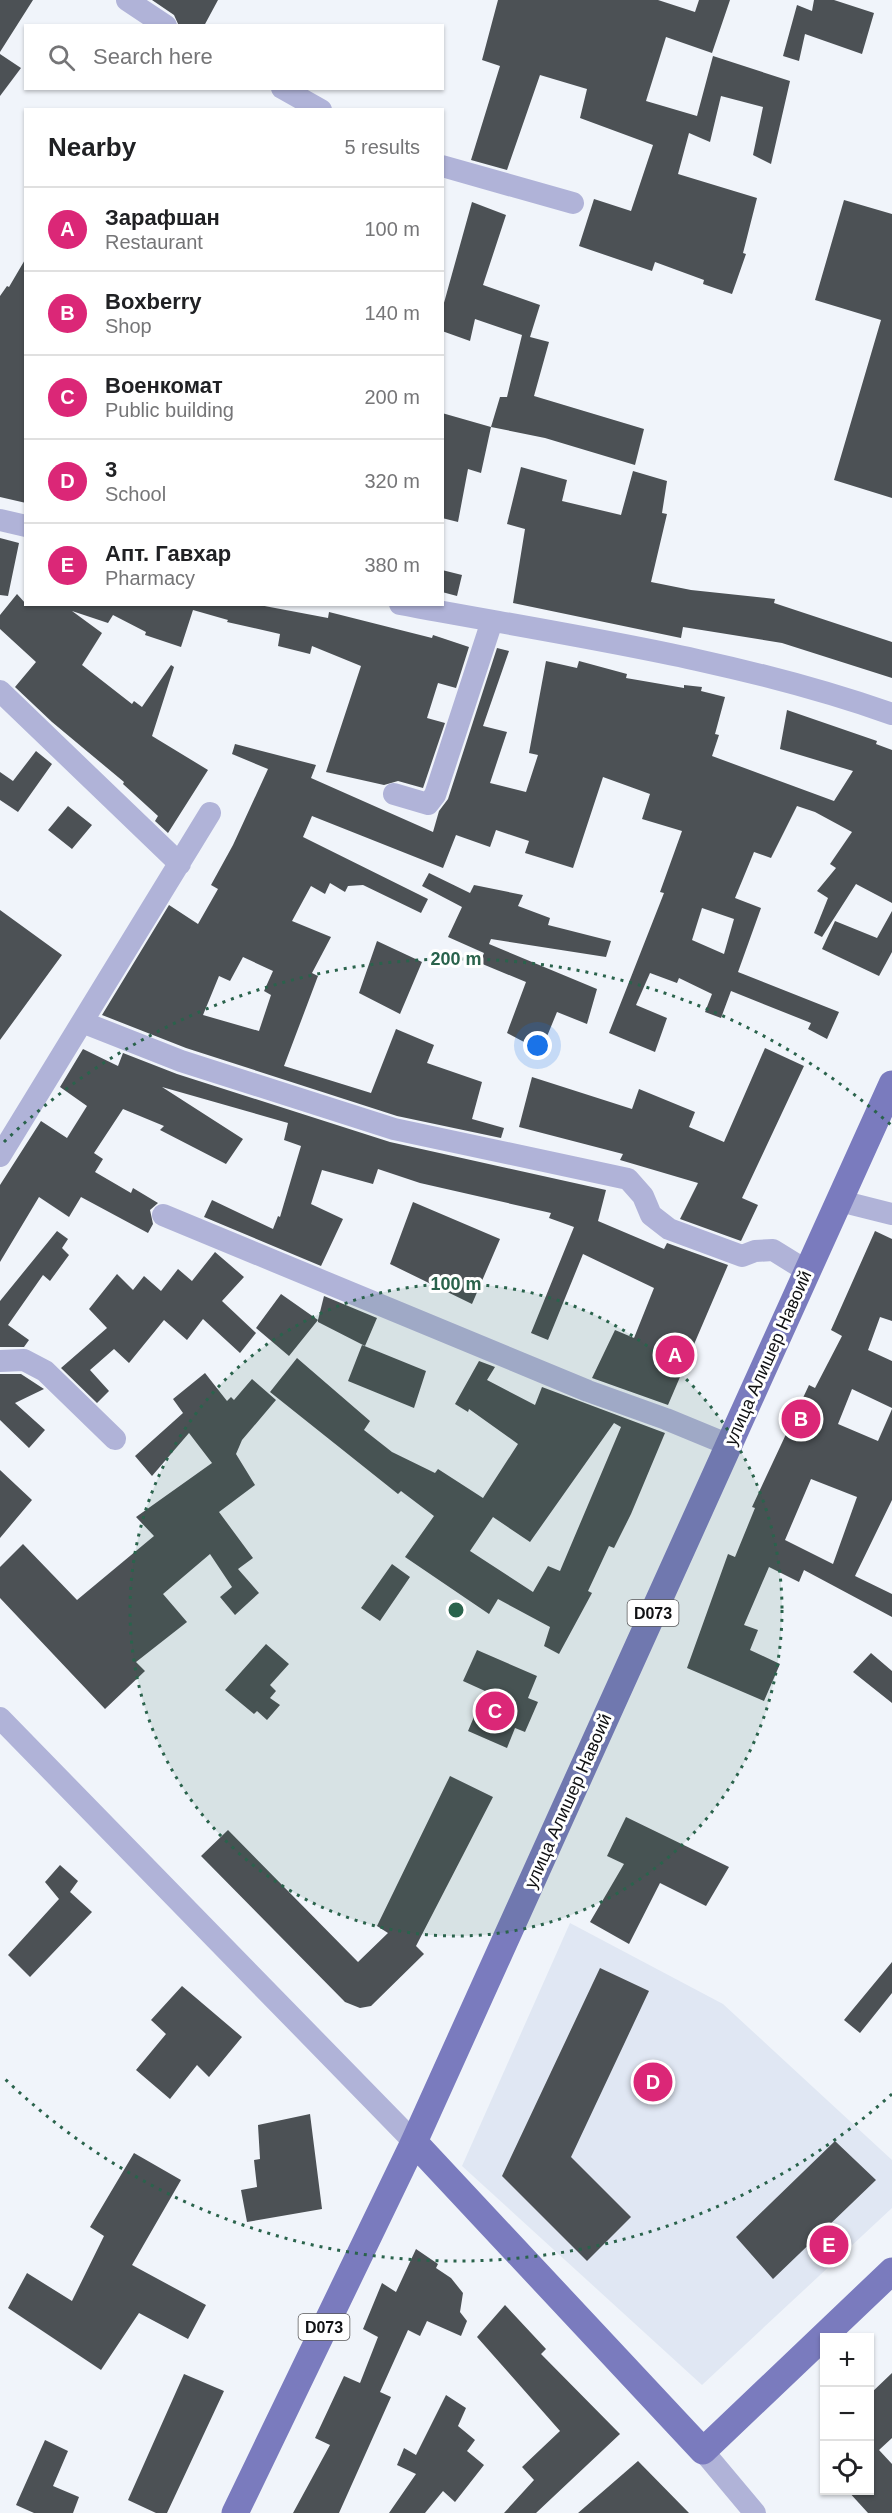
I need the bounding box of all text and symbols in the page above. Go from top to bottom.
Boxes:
search box [24,24,444,90]
icon: search [45,41,78,74]
text: Search here [93,44,213,69]
text: Nearby [48,132,136,162]
text: 5 results [344,136,420,158]
text: Зарафшан [105,205,220,230]
text: A [60,218,75,240]
text: 100 m [364,218,420,240]
text: Restaurant [105,231,203,253]
text: Boxberry [105,289,202,314]
text: B [60,302,75,324]
text: 140 m [364,302,420,324]
text: Shop [105,315,152,337]
text: Военкомат [105,373,223,398]
text: C [60,386,75,408]
text: 200 m [364,386,420,408]
text: Public building [105,399,234,421]
text: 3 [105,457,117,482]
text: D [60,470,75,492]
text: 320 m [364,470,420,492]
text: School [105,483,166,505]
text: Апт. Гавхар [105,541,231,566]
text: E [61,554,74,576]
text: 380 m [364,554,420,576]
text: Pharmacy [105,567,195,589]
text: 200 m [430,949,482,969]
your location [523,1031,552,1060]
street label: улица Алишер Навоий [720,1268,816,1448]
text: 100 m [430,1274,482,1294]
pin: A [656,1332,694,1378]
pin: B [782,1396,820,1442]
centre of rings [446,1600,466,1620]
road number: D073 [628,1600,678,1626]
pin: C [476,1688,514,1734]
street label: улица Алишер Навоий [520,1711,616,1891]
pin: D [634,2060,672,2104]
pin: E [810,2222,848,2268]
road number: D073 [298,2314,350,2340]
map controls [820,2333,874,2495]
button: + [820,2333,874,2387]
button: − [820,2387,874,2441]
button: locate [820,2441,874,2495]

